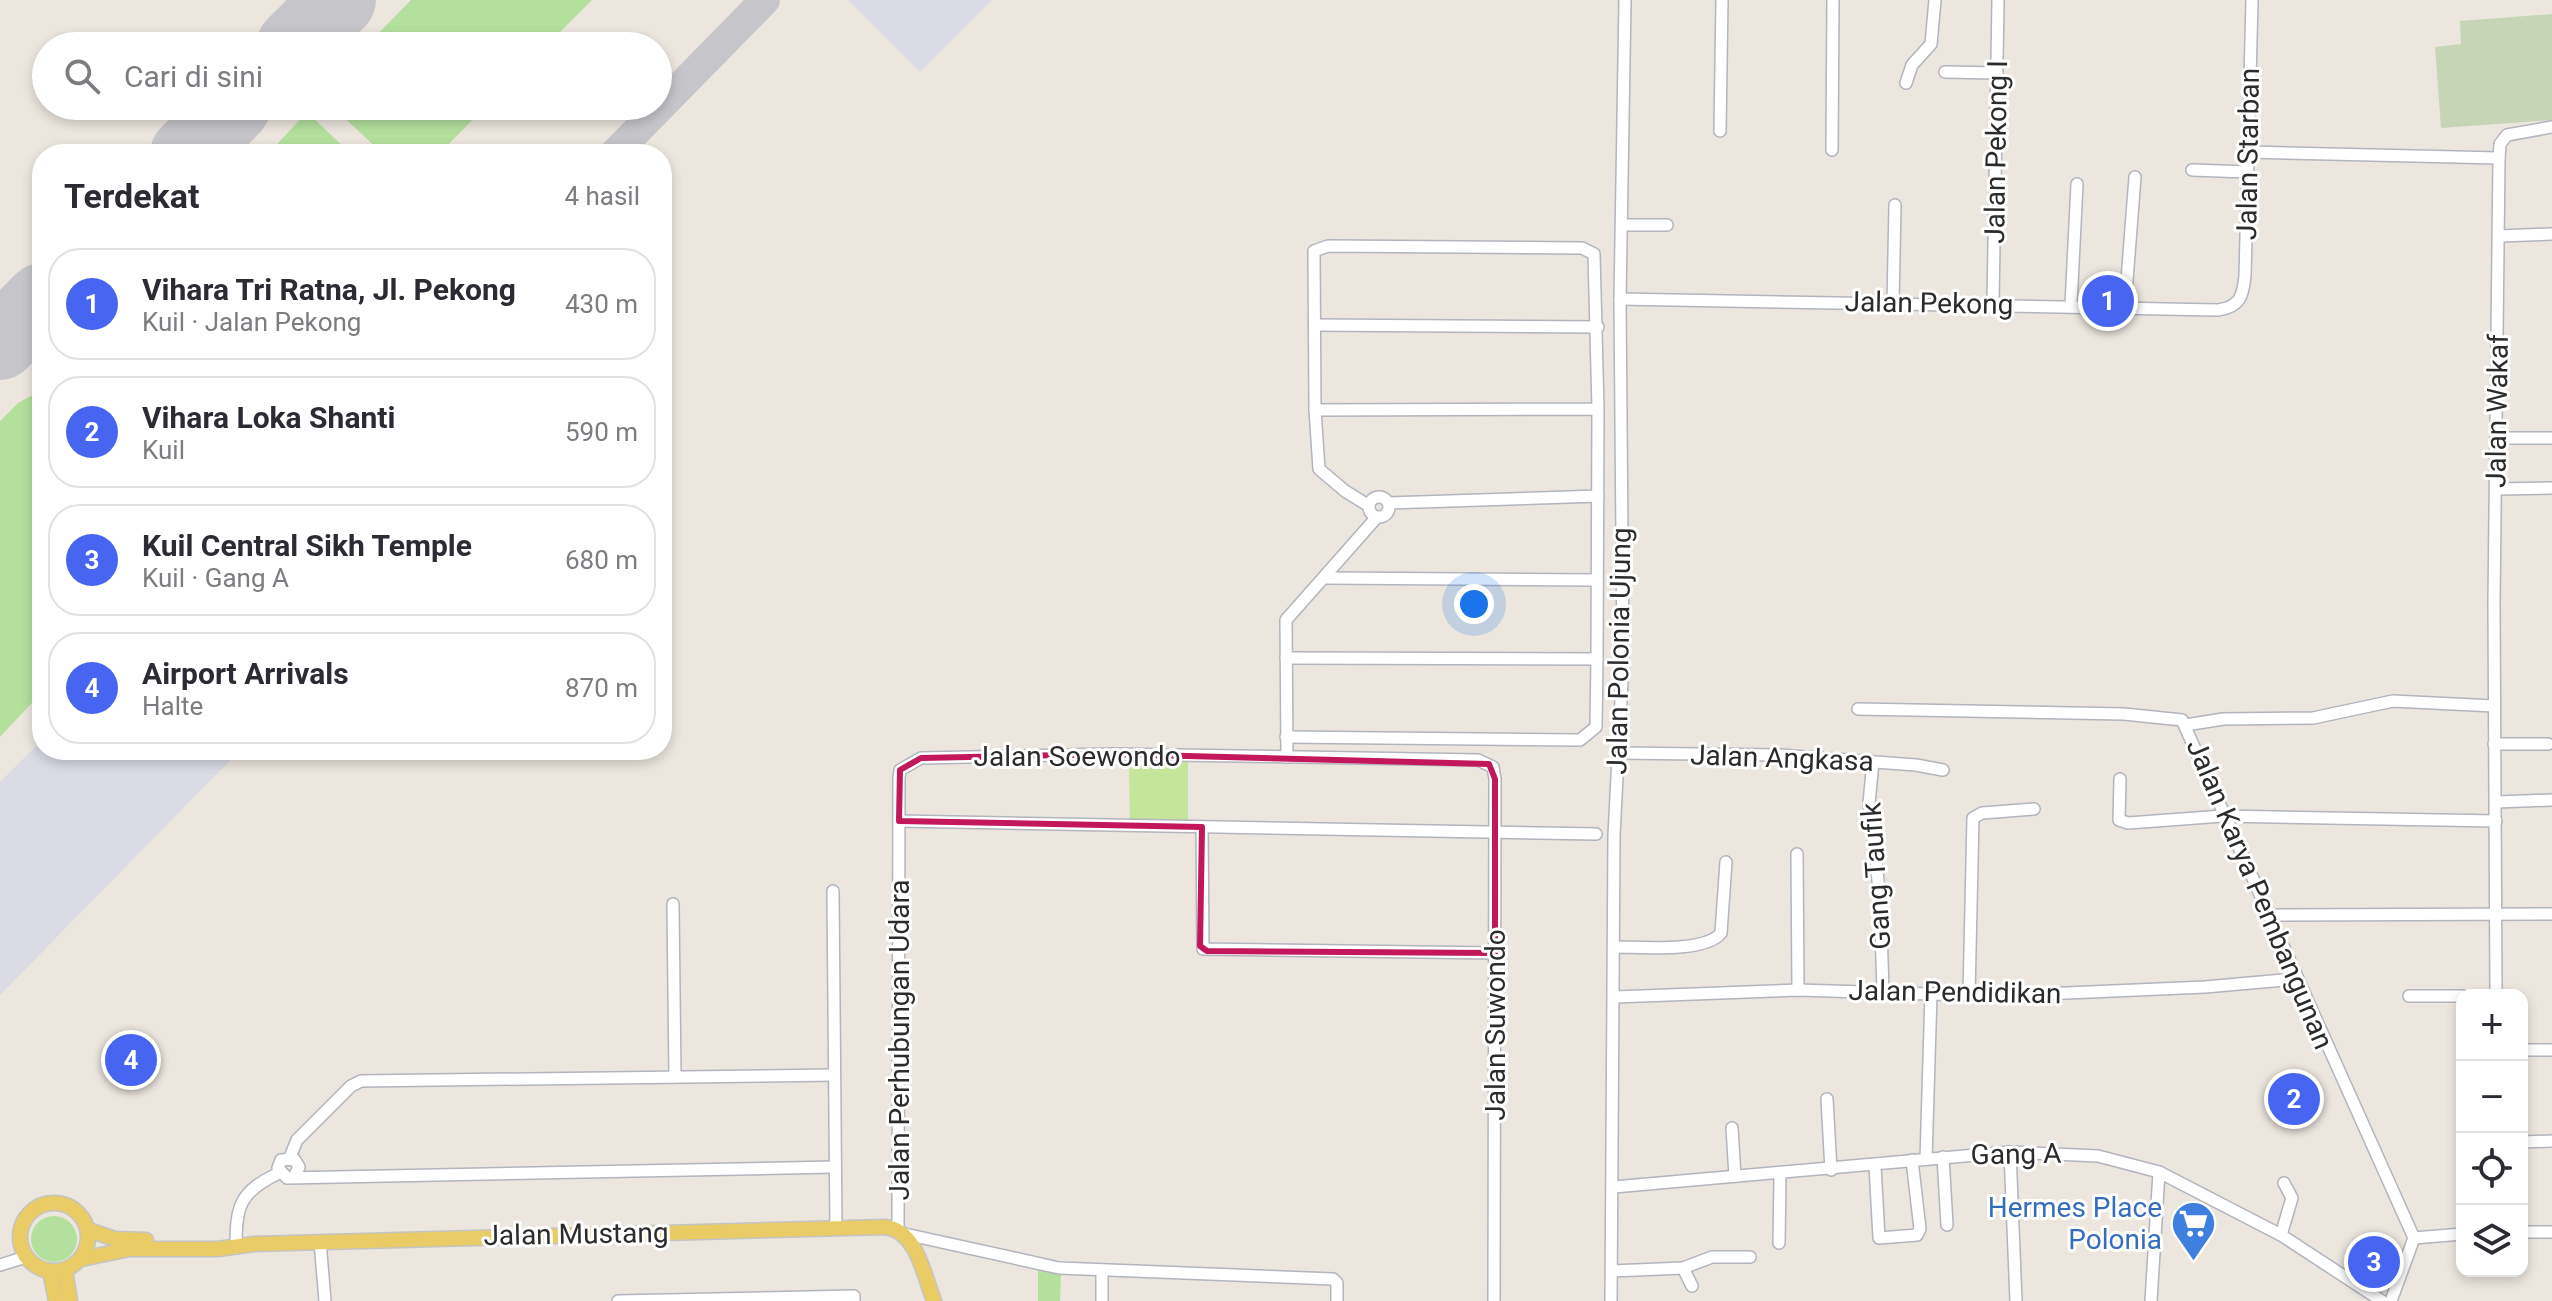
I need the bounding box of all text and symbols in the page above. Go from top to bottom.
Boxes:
search box [32,32,672,120]
icon: search [60,54,104,98]
text: Cari di sini [124,59,263,94]
street label: Jalan Pekong I [1978,60,2014,244]
street label: Jalan Starban [2230,68,2266,240]
text: Terdekat [64,176,199,216]
text: 4 hasil [564,181,640,211]
pin: 1 [2082,271,2134,331]
text: Vihara Tri Ratna, Jl. Pekong [142,272,516,307]
street label: Jalan Pekong [1844,285,2014,321]
text: 1 [85,289,99,319]
text: 430 m [565,289,638,319]
text: Kuil · Jalan Pekong [142,307,361,337]
street label: Jalan Wakaf [2479,334,2515,488]
text: Vihara Loka Shanti [142,400,395,435]
text: 2 [85,417,99,447]
text: 590 m [565,417,638,447]
text: Kuil [142,435,185,465]
street label: Jalan Polonia Ujung [1600,527,1638,775]
text: Kuil Central Sikh Temple [142,528,472,563]
text: 3 [85,545,99,575]
text: 680 m [565,545,638,575]
text: Kuil · Gang A [142,563,289,593]
your location [1454,584,1494,624]
text: Airport Arrivals [142,656,349,691]
text: 4 [85,673,99,703]
text: 870 m [565,673,638,703]
text: Halte [142,691,203,721]
street label: Jalan Karya Pembangunan [2180,734,2340,1054]
street label: Jalan Angkasa [1690,738,1874,778]
street label: Jalan Soewondo [974,740,1180,773]
street label: Gang Taufik [1854,801,1898,951]
street label: Jalan Perhubungan Udara [883,879,916,1201]
street label: Jalan Suwondo [1479,929,1512,1121]
street label: Jalan Pendidikan [1848,974,2062,1010]
map controls [2456,989,2528,1277]
button: + [2456,989,2528,1061]
pin: 4 [105,1030,157,1090]
button: − [2456,1061,2528,1133]
pin: 2 [2268,1069,2320,1129]
button: locate [2456,1133,2528,1205]
street label: Gang A [1970,1137,2062,1171]
place label: Hermes Place Polonia [1988,1191,2162,1256]
supermarket icon: Hermes Place Polonia [2169,1199,2217,1262]
button: layers [2456,1205,2528,1277]
street label: Jalan Mustang [483,1216,669,1252]
pin: 3 [2348,1232,2400,1292]

